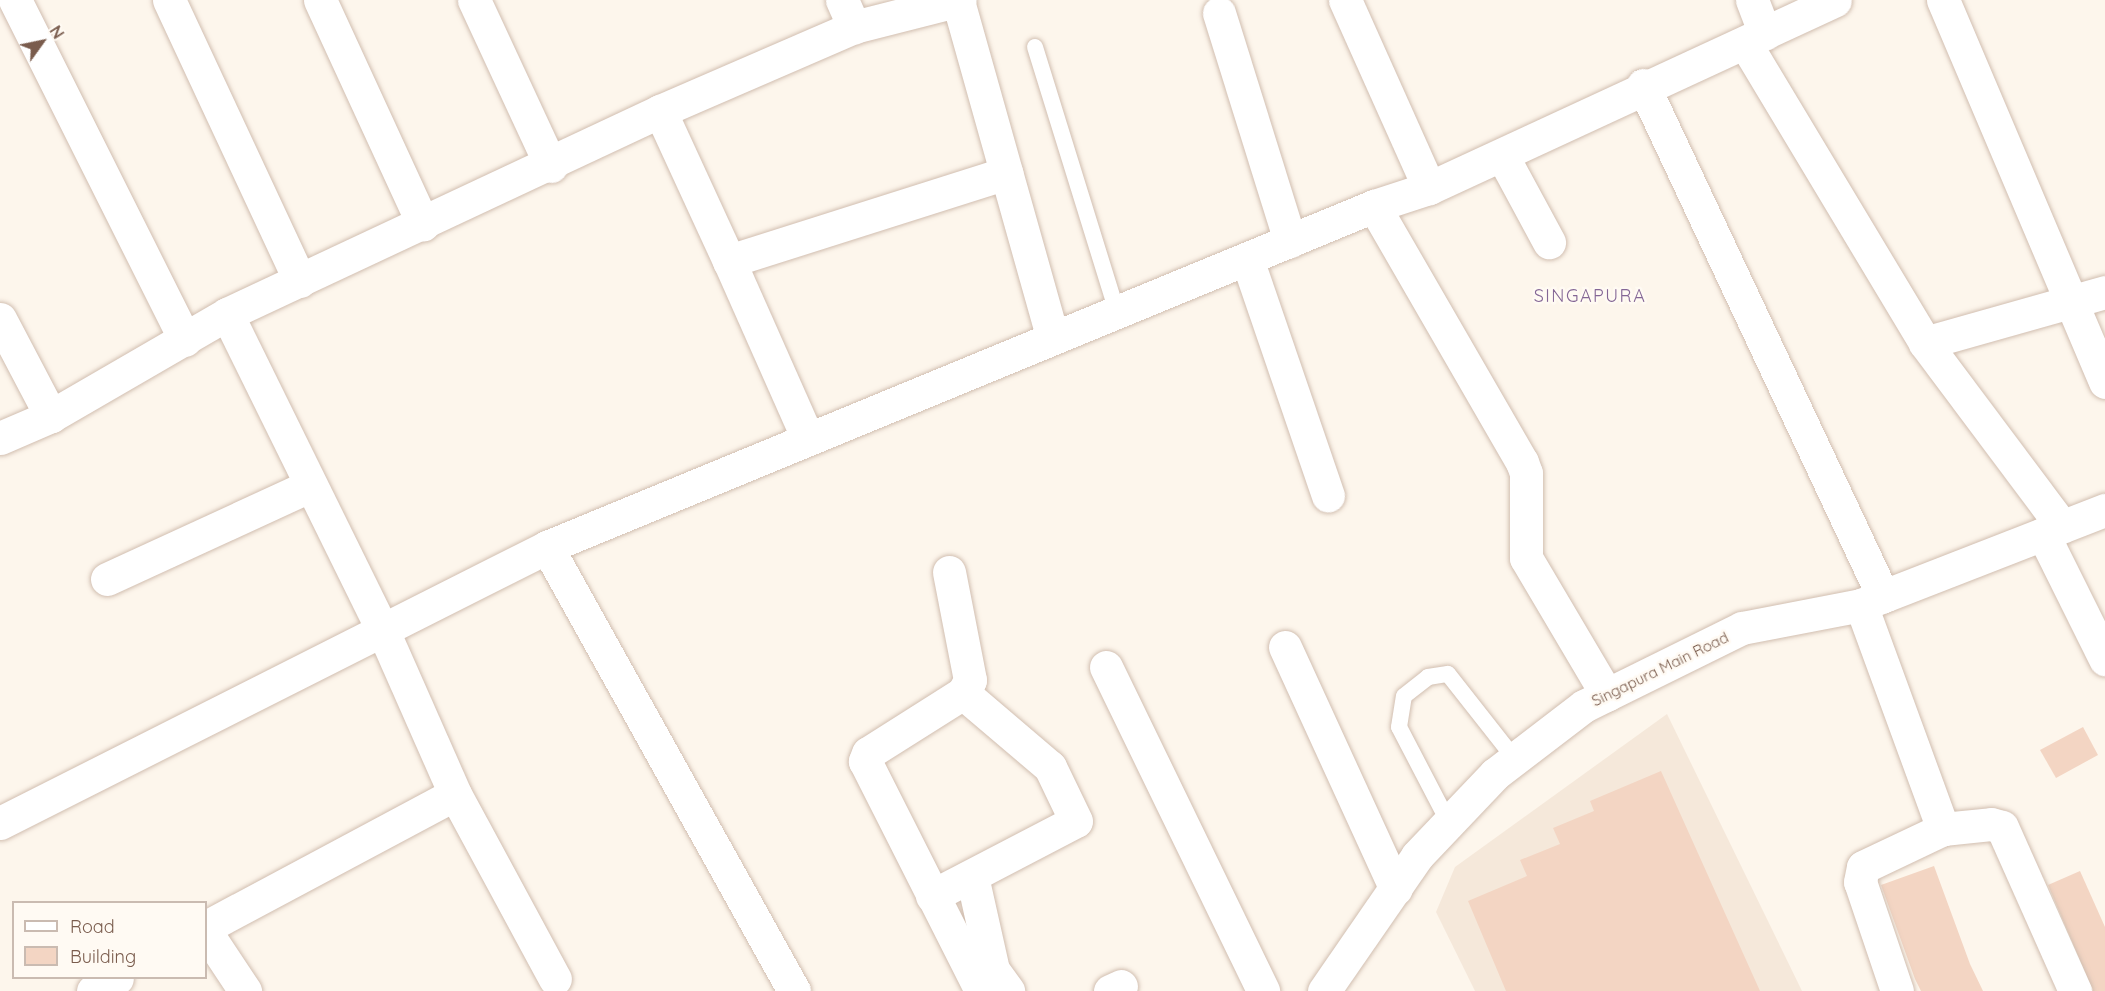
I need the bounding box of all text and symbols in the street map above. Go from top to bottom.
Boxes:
north arrow [12,12,72,72]
text: N [46,22,69,43]
district label: SINGAPURA [1534,285,1646,307]
street label: Singapura Main Road [1589,628,1731,710]
legend [12,901,207,979]
text: Road [70,915,115,938]
text: Building [70,945,136,968]

